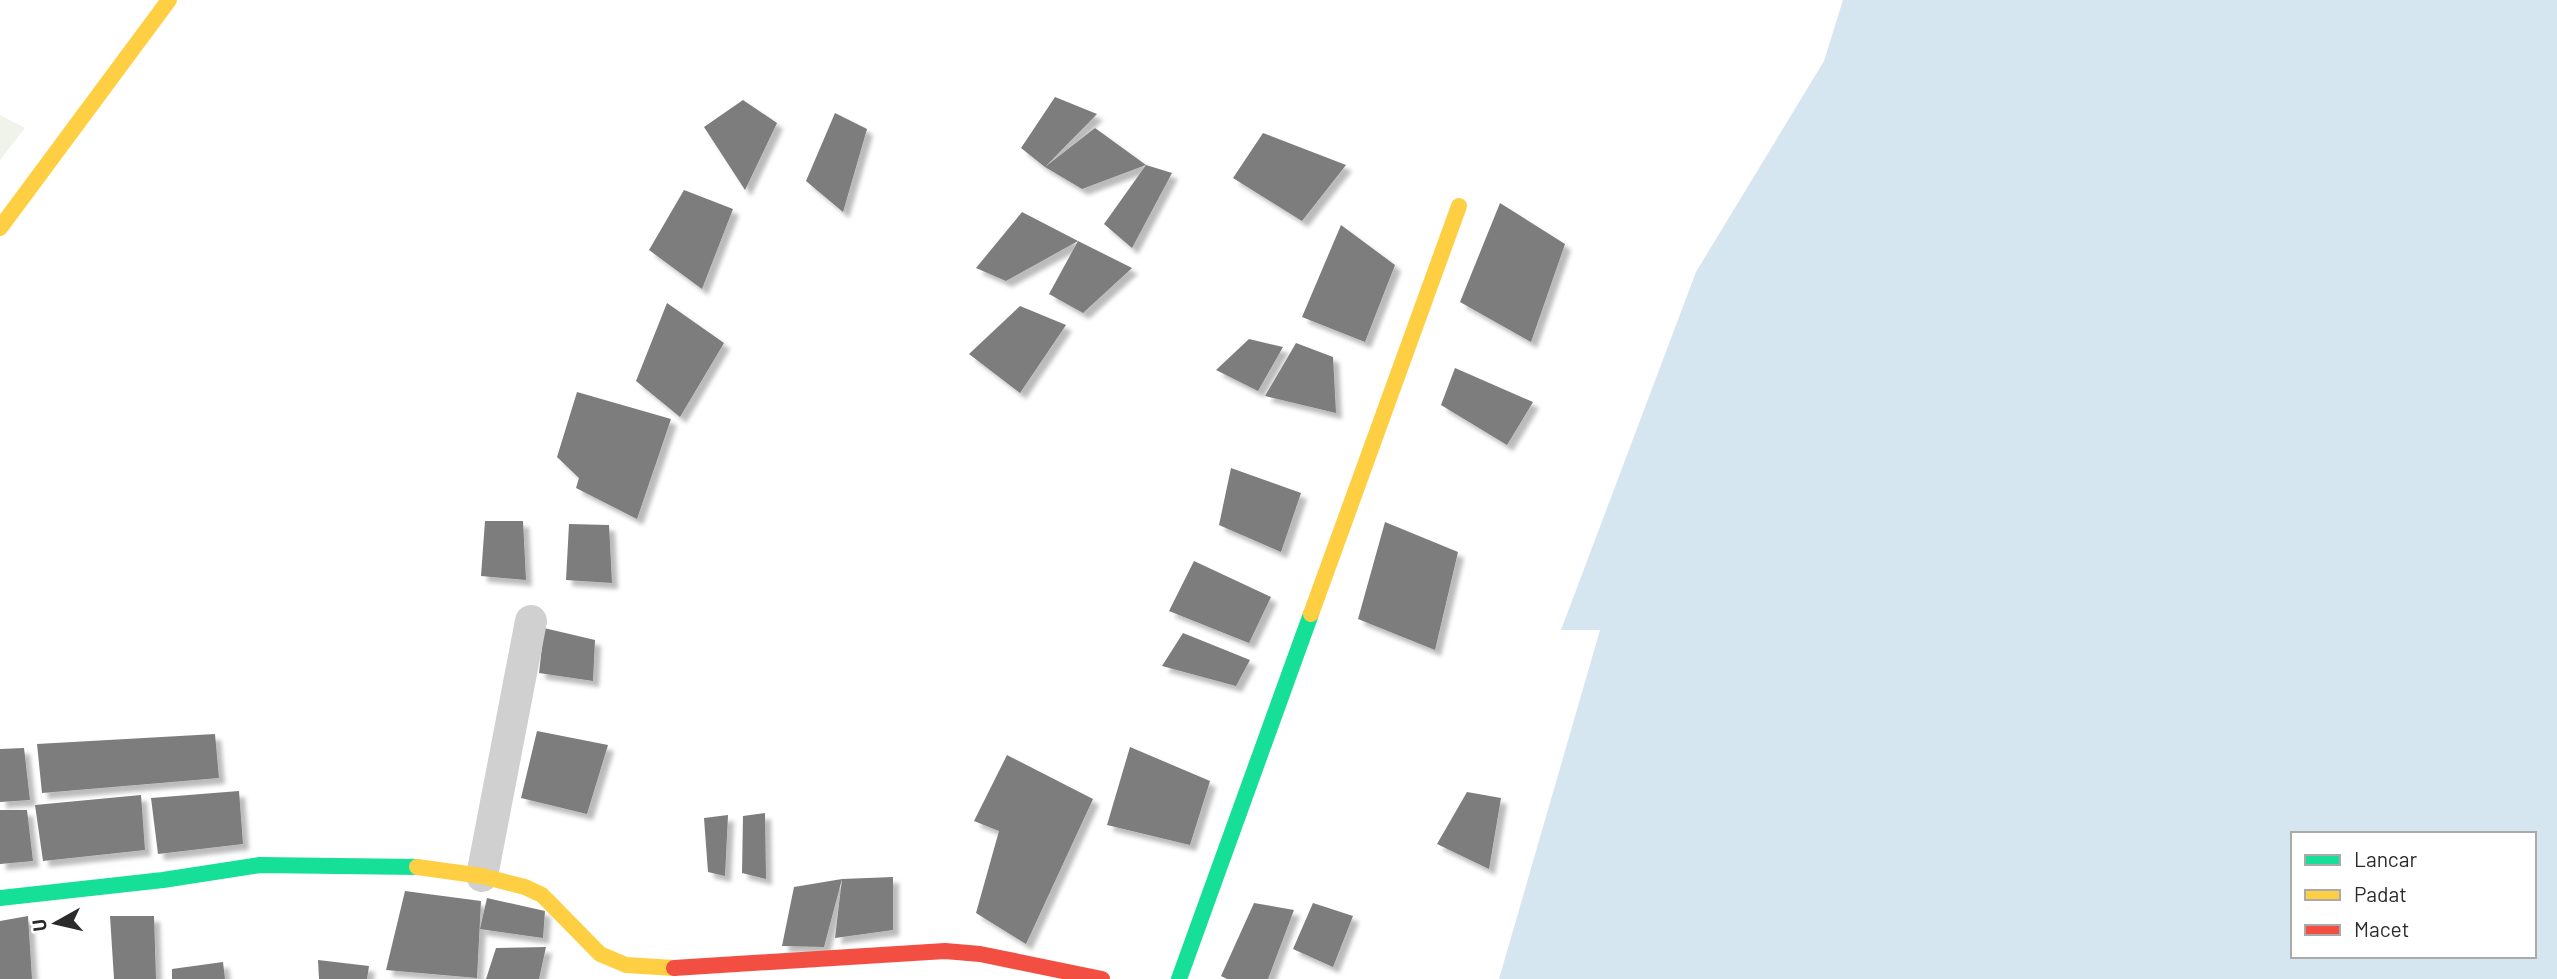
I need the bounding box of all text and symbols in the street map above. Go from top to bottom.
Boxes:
legend [2291,832,2536,958]
text: Lancar [2354,846,2417,871]
text: Padat [2354,881,2407,906]
north arrow [21,888,91,958]
text: Macet [2354,916,2409,941]
text: U [26,918,51,933]

